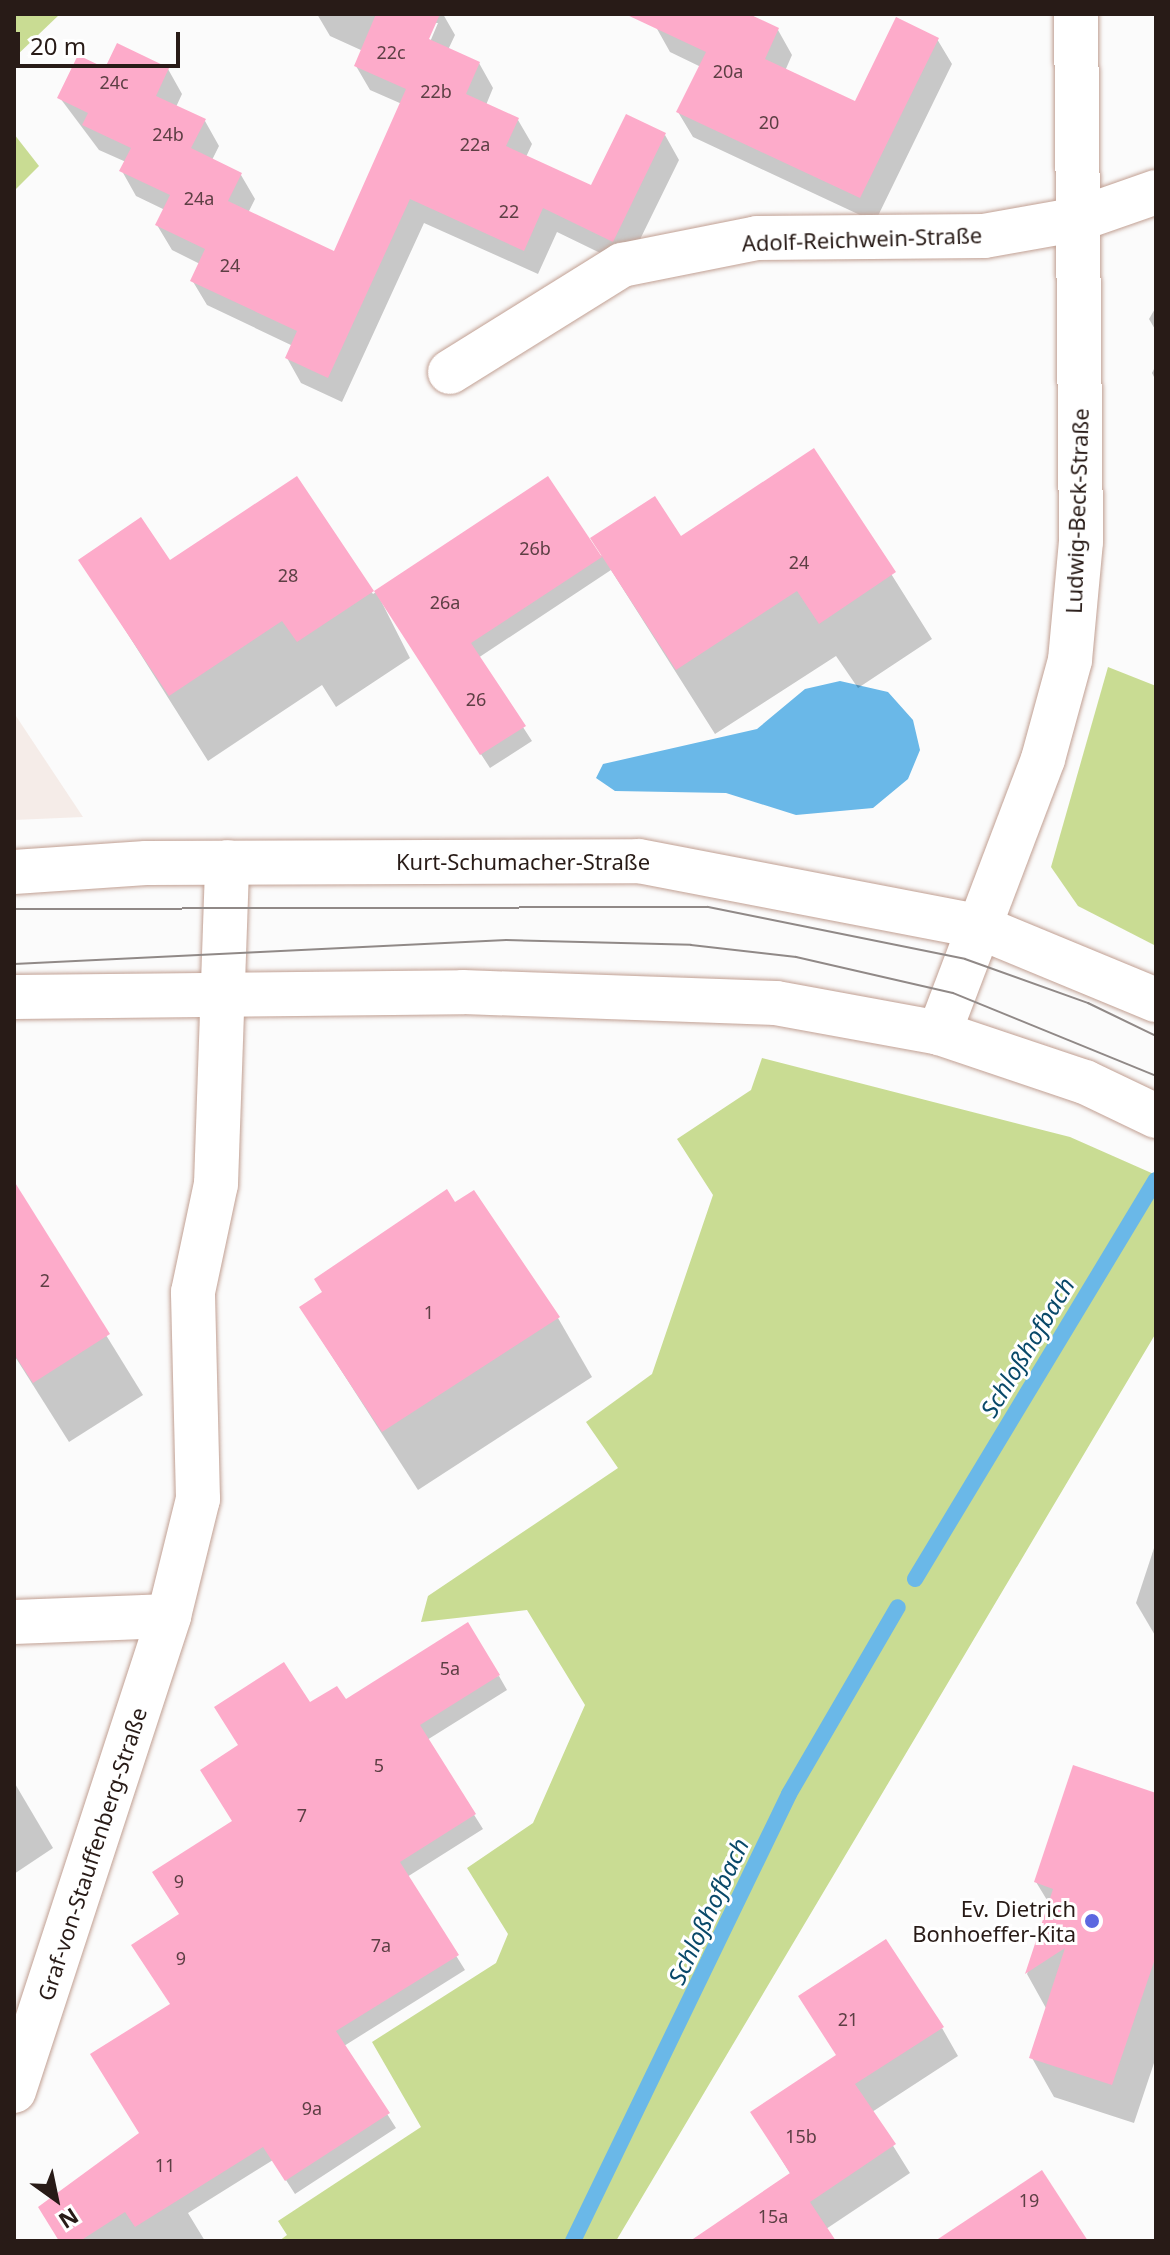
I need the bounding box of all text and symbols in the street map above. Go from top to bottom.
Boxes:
scale bar [20,16,184,66]
text: 20 m [30,29,86,62]
house number: 22c [376,41,406,63]
house number: 20a [713,60,743,82]
house number: 24c [99,71,129,93]
house number: 22b [420,80,452,102]
house number: 20 [759,111,779,133]
house number: 24b [152,123,184,145]
house number: 22a [460,133,490,155]
house number: 24a [184,187,214,209]
house number: 22 [499,200,519,222]
street label: Adolf-Reichwein-Straße [741,222,983,256]
house number: 24 [220,254,240,276]
street label: Ludwig-Beck-Straße [1060,408,1094,614]
house number: 26b [519,537,551,559]
house number: 24 [789,551,809,573]
house number: 28 [278,564,298,586]
house number: 26a [430,591,460,613]
house number: 26 [466,688,486,710]
street label: Kurt-Schumacher-Straße [396,849,650,875]
house number: 2 [40,1269,50,1291]
water label: Schloßhofbach [974,1272,1080,1422]
house number: 1 [424,1301,434,1323]
house number: 5a [440,1657,460,1679]
street label: Graf-von-Stauffenberg-Straße [32,1704,152,2004]
house number: 5 [374,1754,384,1776]
house number: 7 [297,1804,307,1826]
water label: Schloßhofbach [662,1833,754,1989]
house number: 9 [174,1870,184,1892]
place label: Ev. Dietrich Bonhoeffer-Kita [912,1895,1076,1946]
marker: Ev. Dietrich Bonhoeffer-Kita [1083,1912,1101,1930]
house number: 7a [371,1934,391,1956]
house number: 9 [176,1947,186,1969]
house number: 21 [838,2008,858,2030]
house number: 9a [302,2097,322,2119]
house number: 15b [785,2125,817,2147]
house number: 11 [155,2154,175,2176]
north arrow [16,2159,96,2239]
house number: 19 [1019,2189,1039,2211]
text: N [53,2202,85,2237]
house number: 15a [758,2205,788,2227]

